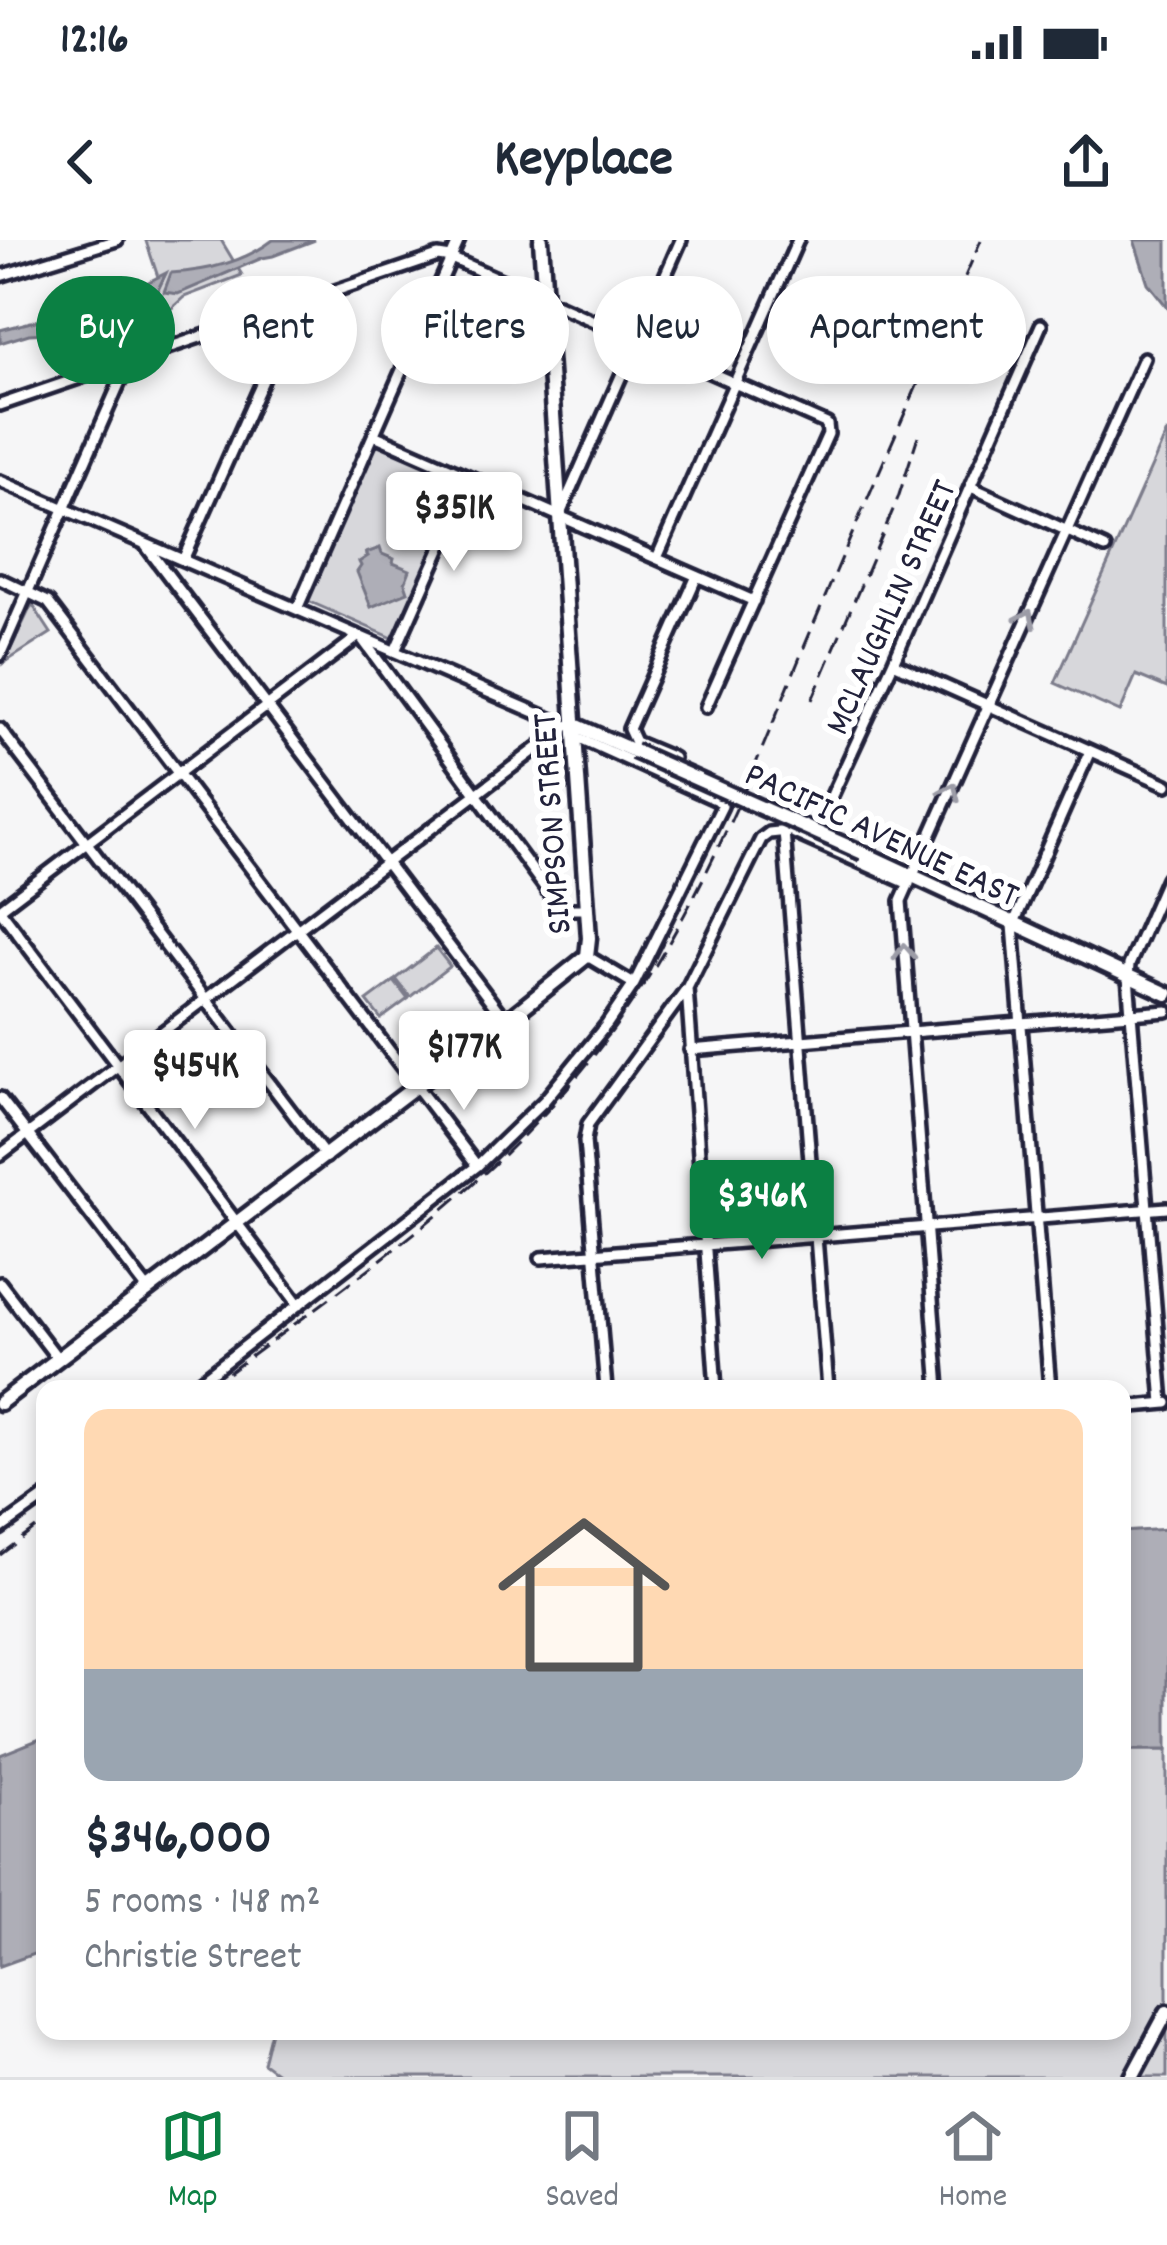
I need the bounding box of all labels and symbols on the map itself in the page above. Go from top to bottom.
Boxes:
pin: $351K [370,472,538,574]
street label: MCLAUGHLIN STREET [814,473,973,744]
one-way arrow [1013,609,1037,630]
street label: SIMPSON STREET [521,711,589,936]
street label: PACIFIC AVENUE EAST [735,751,1026,924]
one-way arrow [936,782,960,803]
one-way arrow [892,942,918,961]
pin: $177K [380,1011,548,1113]
pin: $454K [111,1030,279,1132]
pin: $346K [678,1160,846,1262]

